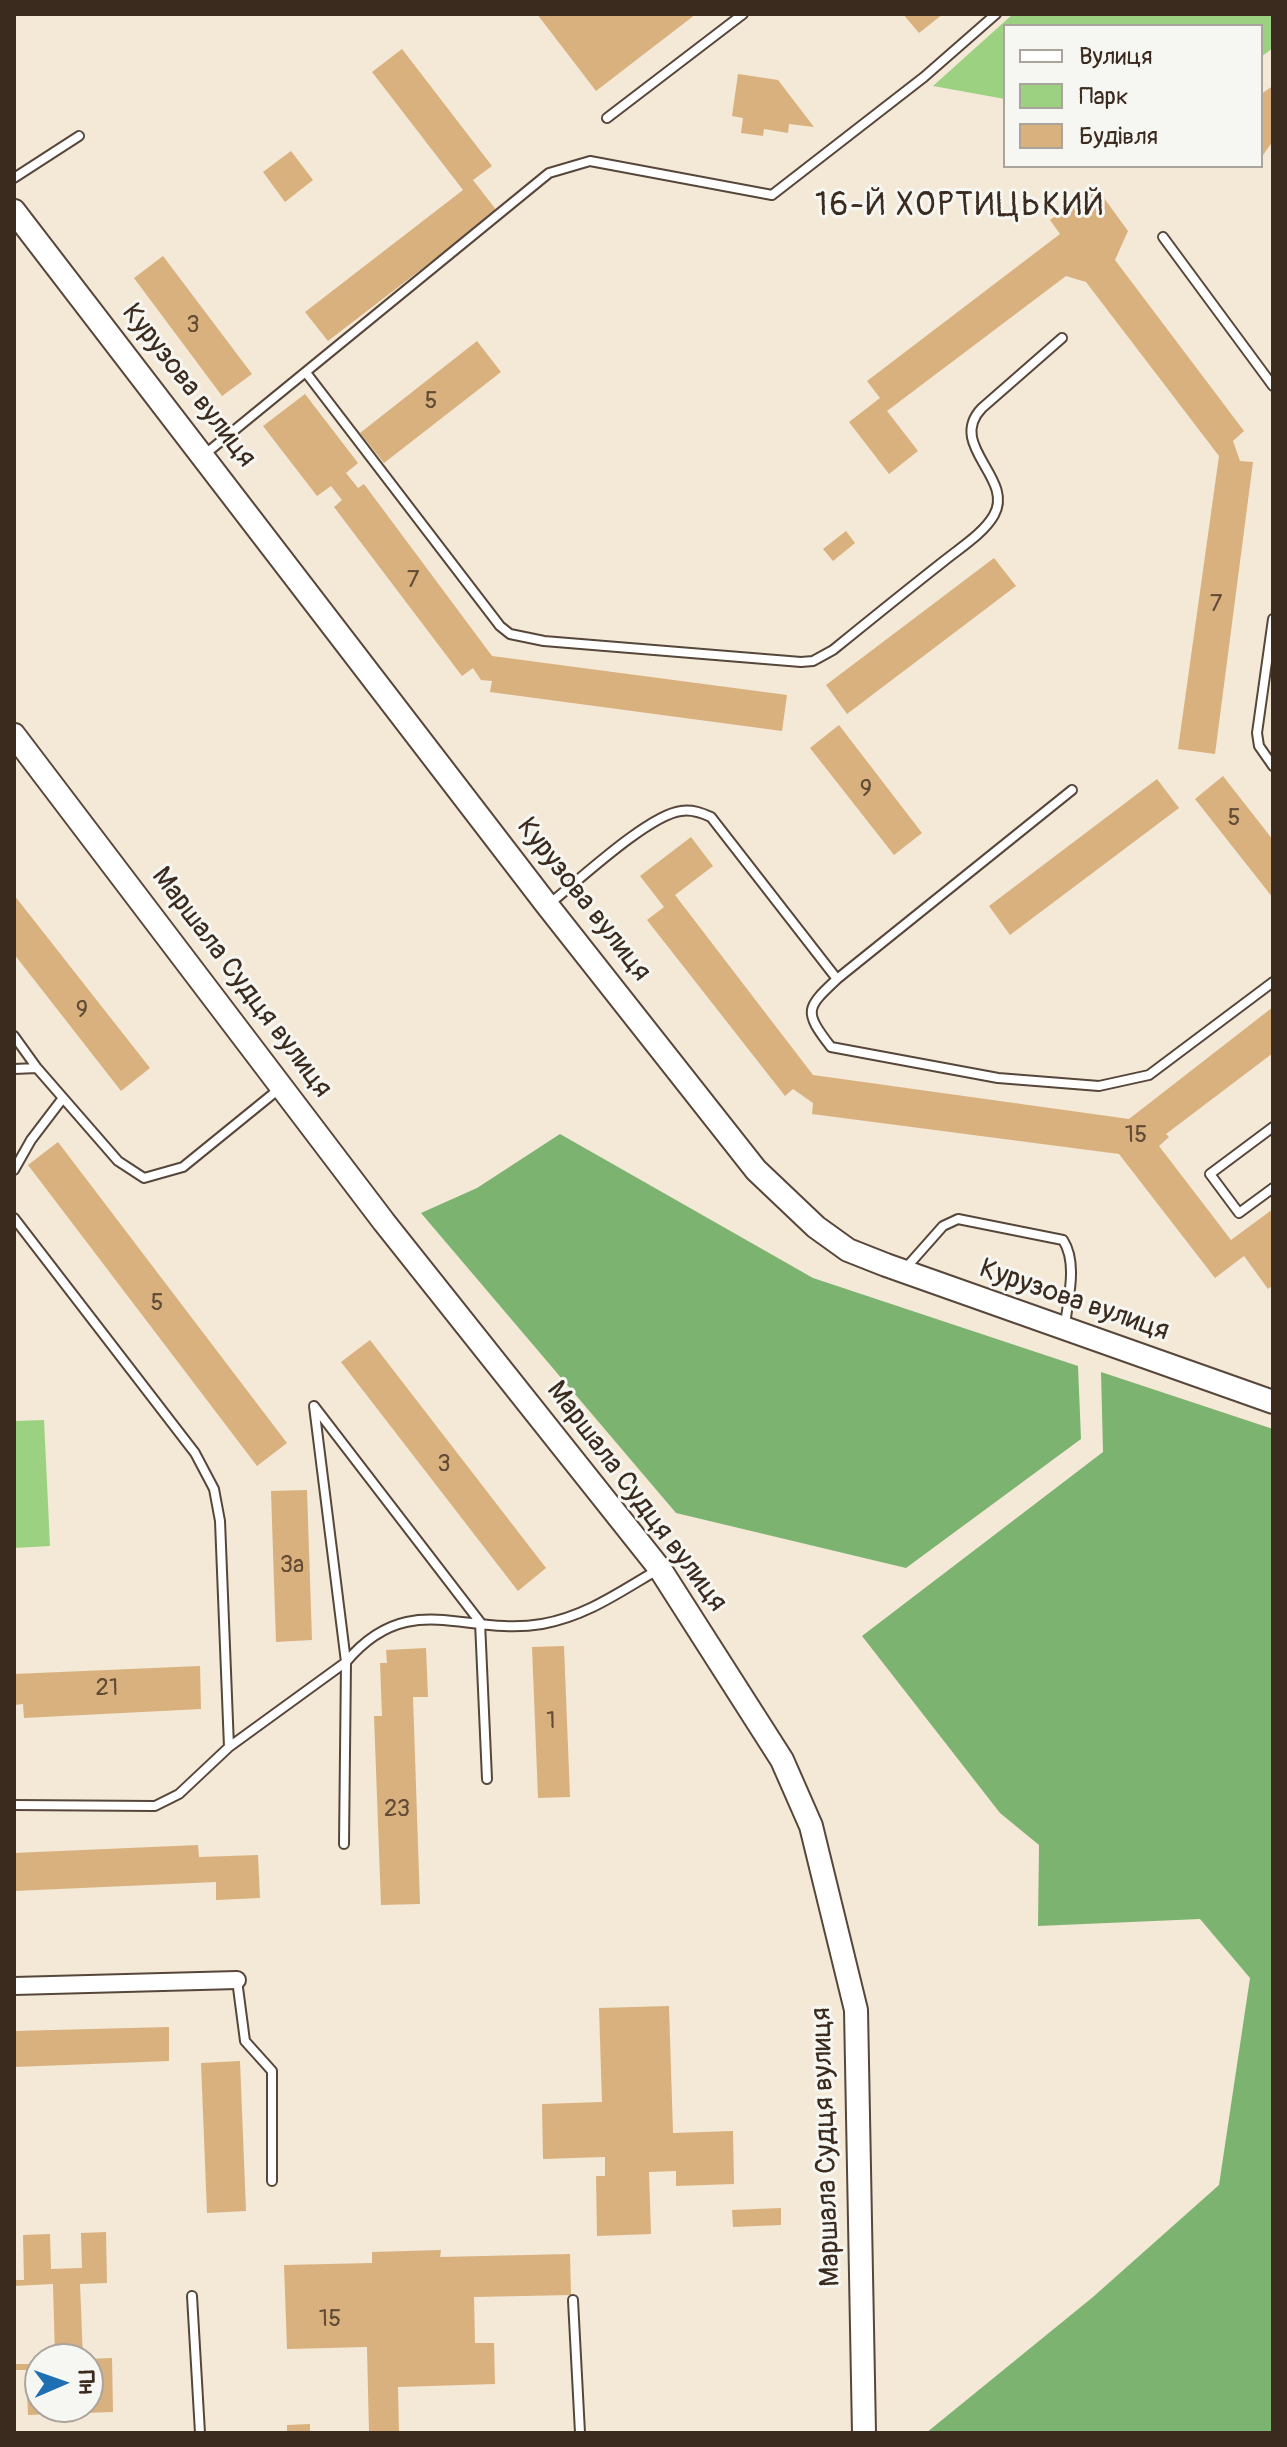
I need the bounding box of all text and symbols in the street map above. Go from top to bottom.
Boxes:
legend [1003,24,1263,168]
text: Вулиця [1079,42,1152,71]
text: Парк [1079,82,1128,111]
text: Будівля [1079,122,1158,151]
district label: 16-Й ХОРТИЦЬКИЙ [815,188,1105,226]
street label: Курузова вулиця [114,298,262,474]
house number: 3 [186,312,200,340]
house number: 5 [424,388,438,416]
house number: 7 [407,567,419,595]
house number: 7 [1210,591,1222,619]
house number: 9 [860,776,872,804]
house number: 5 [1227,805,1241,833]
street label: Курузова вулиця [509,812,657,988]
street label: Маршала Судця вулиця [143,861,339,1105]
house number: 9 [76,997,88,1025]
house number: 15 [1125,1122,1147,1150]
street label: Курузова вулиця [975,1253,1173,1349]
house number: 5 [150,1290,164,1318]
street label: Маршала Судця вулиця [538,1375,734,1619]
house number: 3 [437,1451,451,1479]
house number: 3а [280,1552,304,1580]
house number: 21 [96,1675,118,1703]
house number: 1 [546,1708,556,1736]
house number: 23 [384,1796,410,1824]
street label: Маршала Судця вулиця [805,2007,849,2287]
house number: 15 [319,2306,341,2334]
north arrow [24,2343,104,2423]
text: Пн [72,2370,100,2395]

